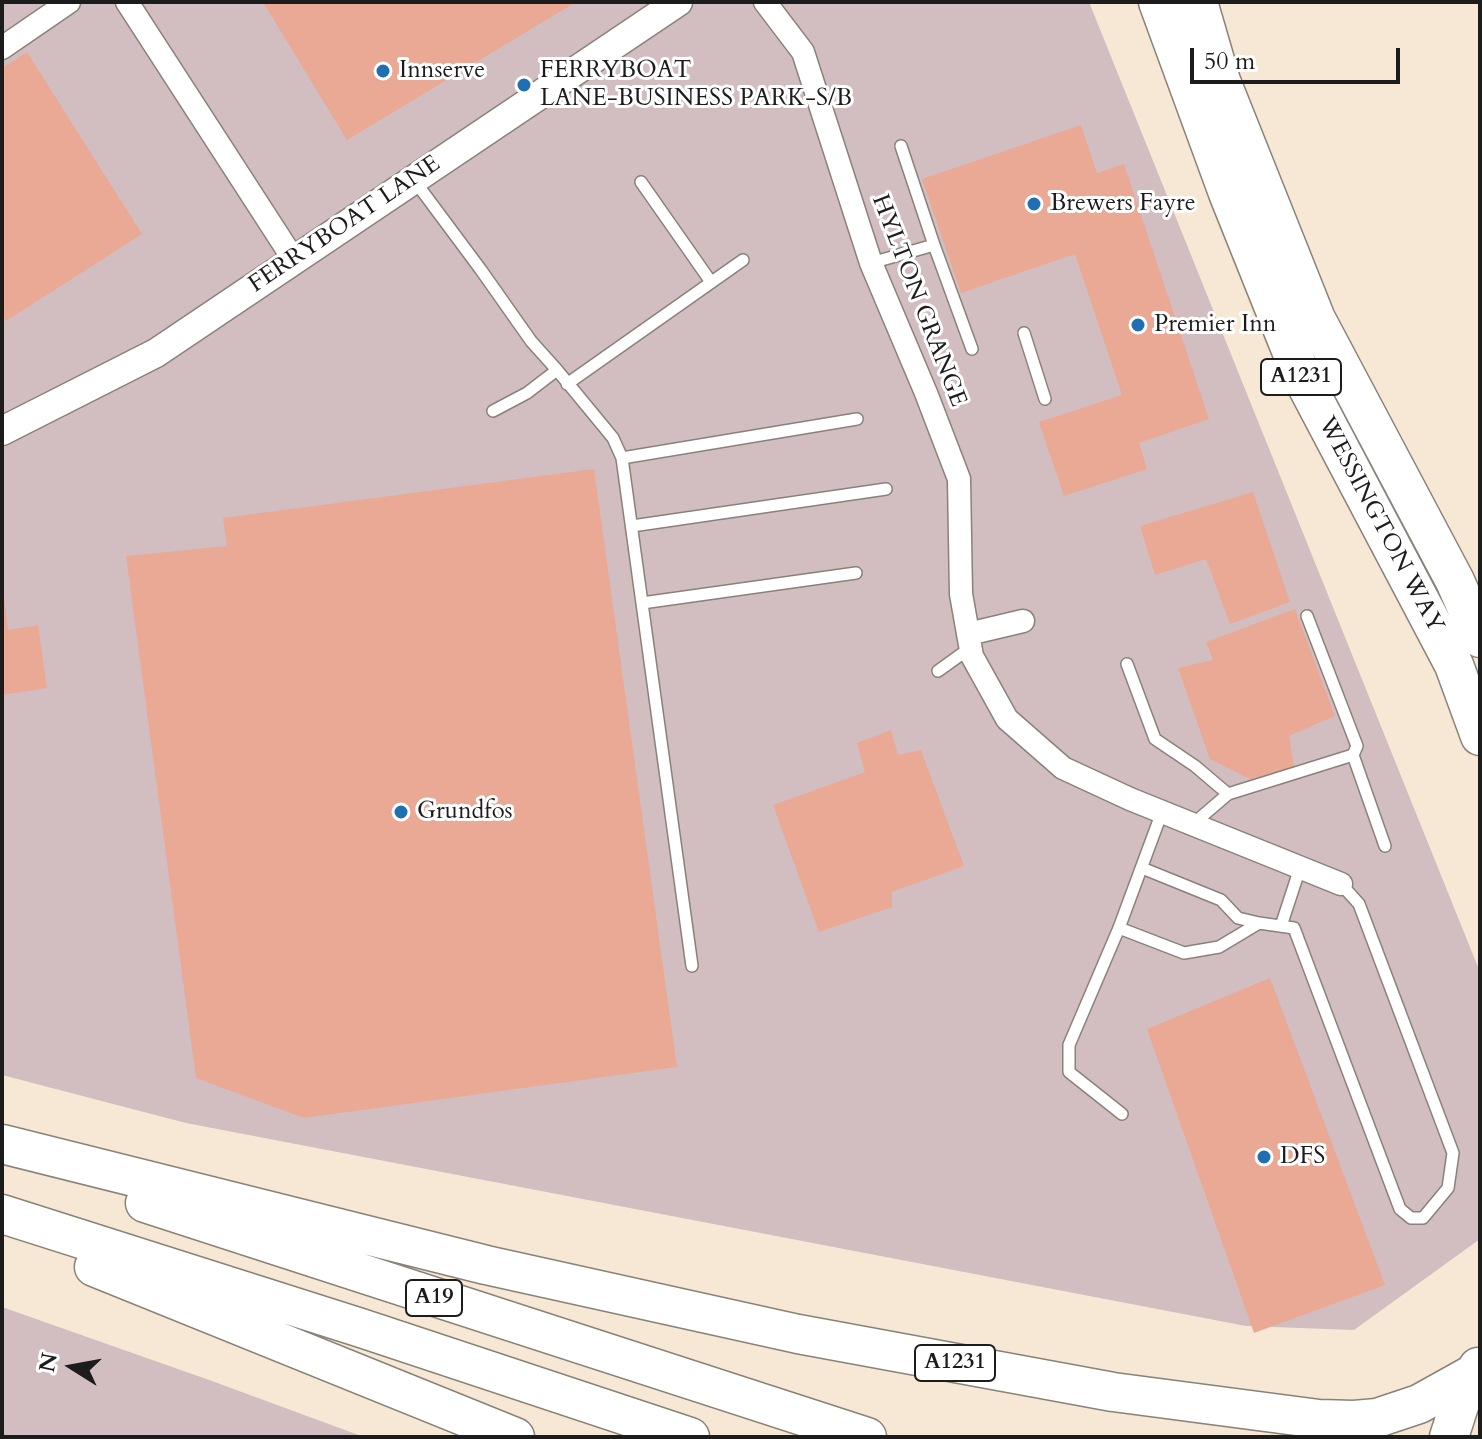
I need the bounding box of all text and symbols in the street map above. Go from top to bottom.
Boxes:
scale bar [1194,32,1404,82]
text: 50 m [1204,45,1255,78]
place label: Innserve [399,57,485,85]
place label: FERRYBOAT LANE-BUSINESS PARK-S/B [540,57,852,113]
marker: Innserve [374,62,392,80]
marker: FERRYBOAT LANE-BUSINESS PARK-S/B [515,76,533,94]
street label: FERRYBOAT LANE [244,150,446,300]
place label: Brewers Fayre [1050,190,1196,218]
street label: HYLTON GRANGE [864,191,972,411]
marker: Brewers Fayre [1025,195,1043,213]
place label: Premier Inn [1154,311,1276,339]
marker: Premier Inn [1129,316,1147,334]
road number: A1231 [1261,359,1341,395]
street label: WESSINGTON WAY [1311,412,1449,638]
place label: Grundfos [417,798,513,826]
marker: Grundfos [392,803,410,821]
place label: DFS [1280,1143,1325,1171]
marker: DFS [1255,1148,1273,1166]
road number: A19 [406,1280,462,1316]
north arrow [32,1327,112,1407]
road number: A1231 [915,1345,995,1381]
text: N [32,1350,65,1375]

